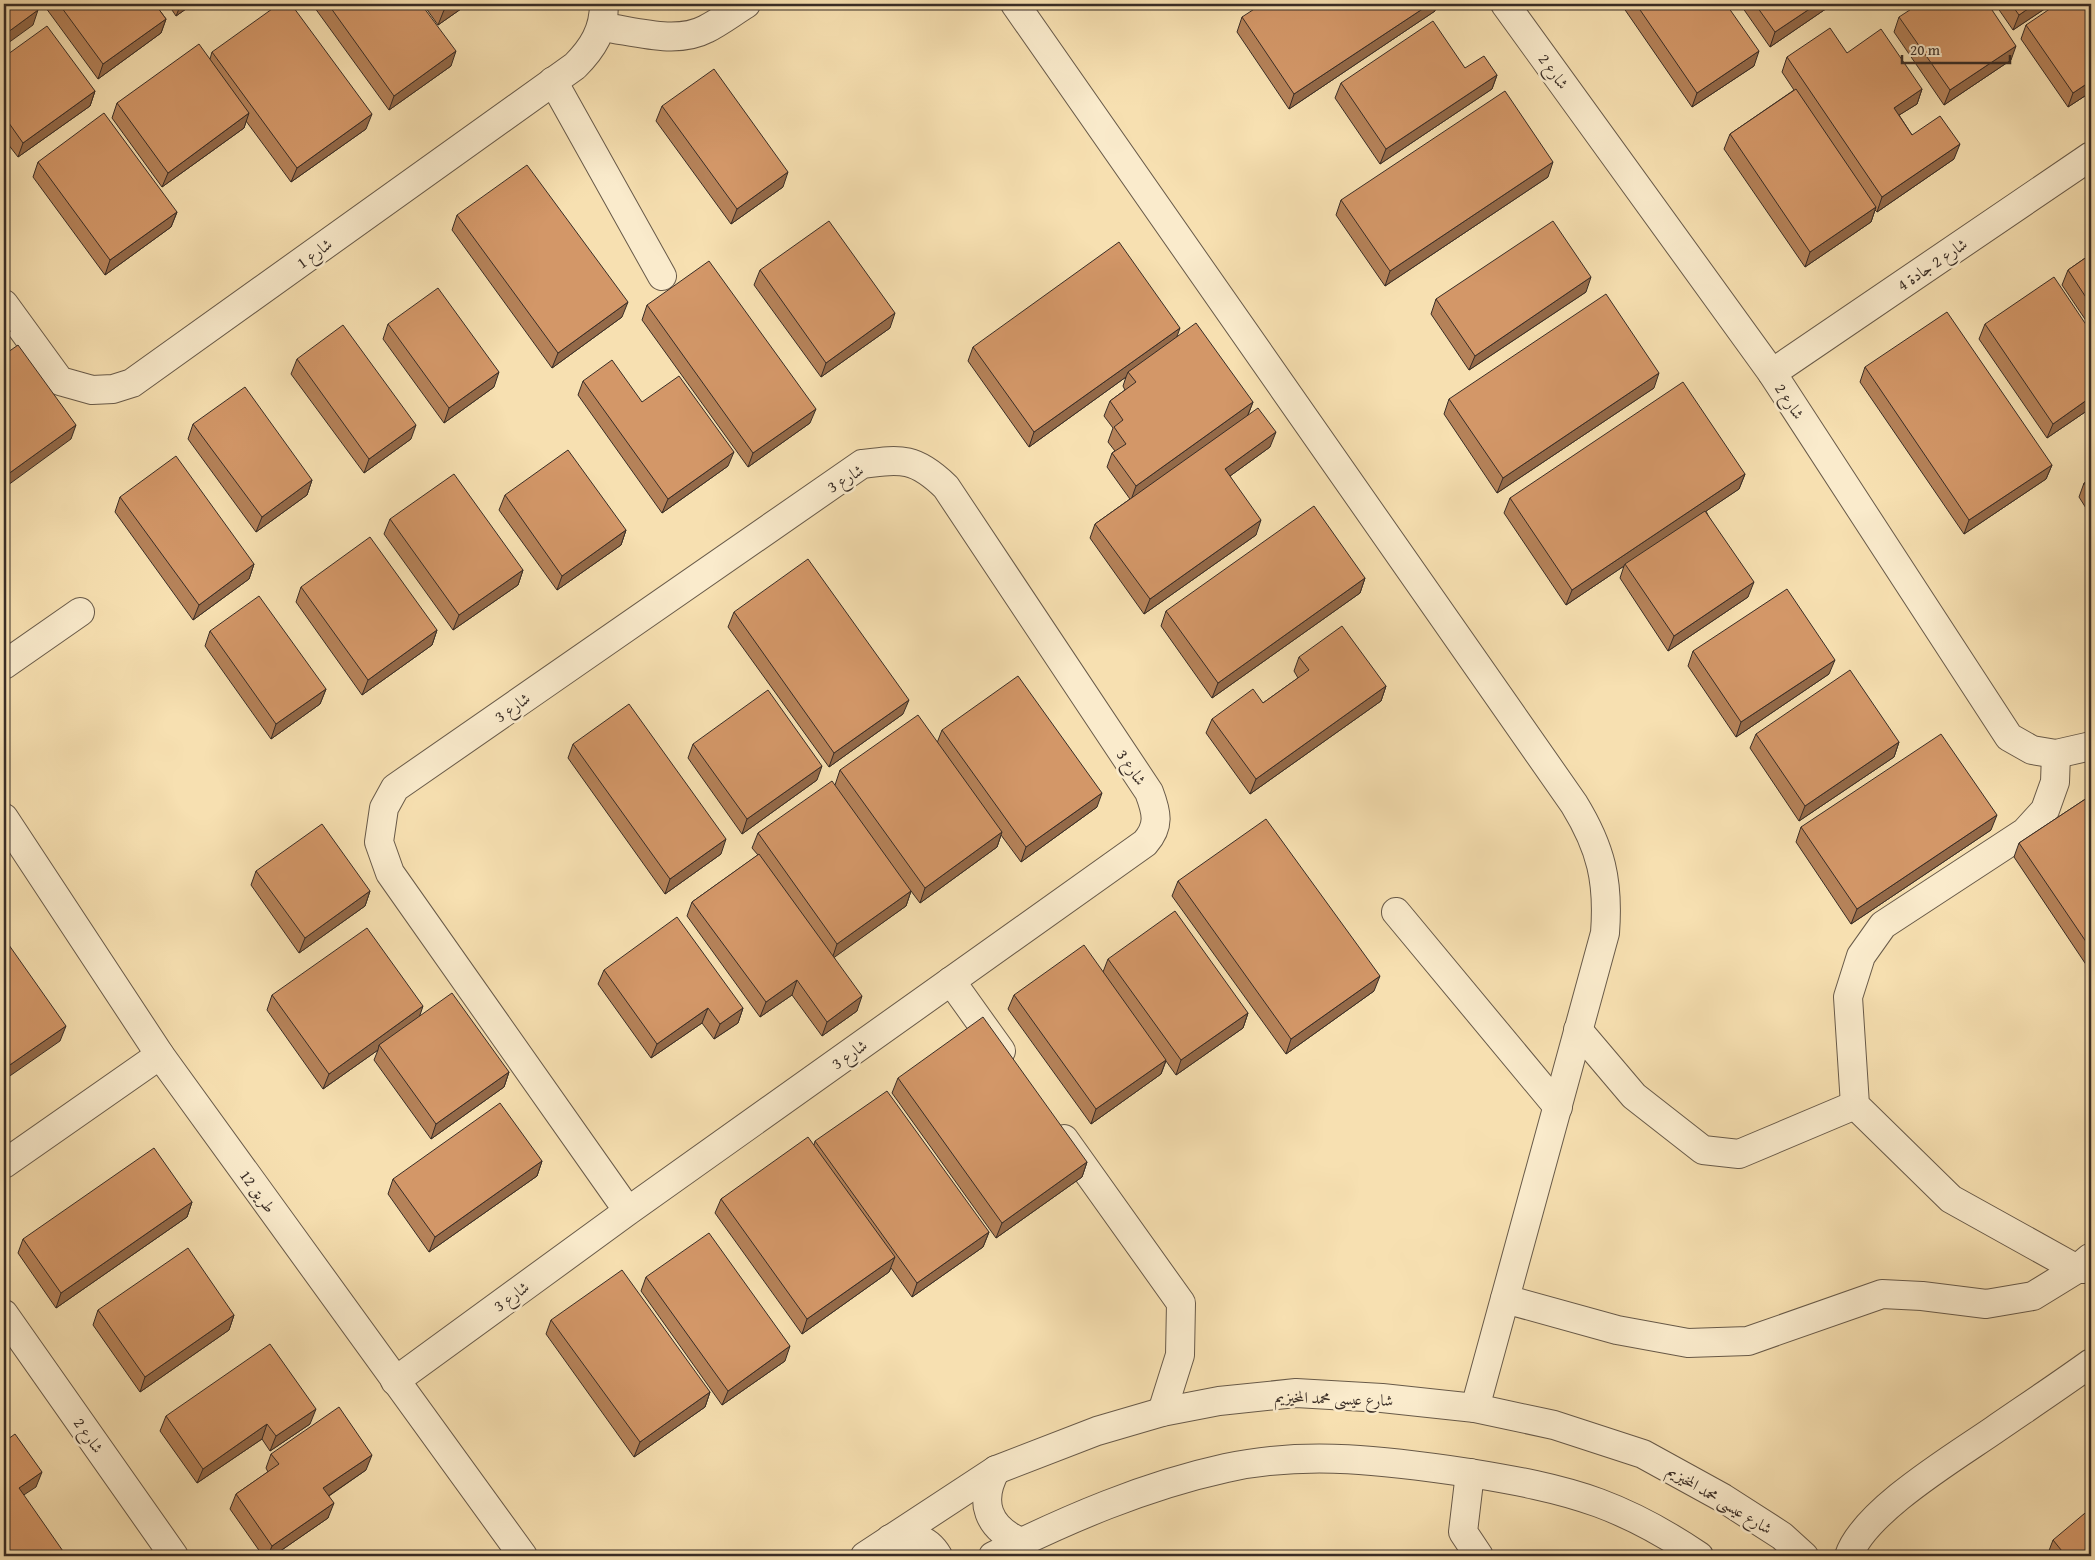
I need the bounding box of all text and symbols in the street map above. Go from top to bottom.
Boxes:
scale bar [1902,32,2010,64]
text: 20 m [1910,39,1941,60]
street label: شارع 2 [1531,48,1575,95]
street label: شارع 1 [291,232,338,276]
street label: شارع 2 جادة 4 [1892,232,1973,298]
street label: شارع 2 [1768,378,1811,425]
street label: شارع 3 [822,458,869,500]
street label: شارع 3 [489,686,536,730]
street label: شارع 3 [1109,744,1153,791]
street label: شارع 3 [826,1033,873,1077]
street label: طريق 12 [234,1164,282,1218]
street label: شارع 3 [488,1275,535,1319]
street label: شارع عيسى محمد المخيزيم [1274,1384,1394,1415]
street label: شارع 2 [66,1412,110,1459]
street label: شارع عيسى محمد المخيزيم [1661,1458,1777,1542]

